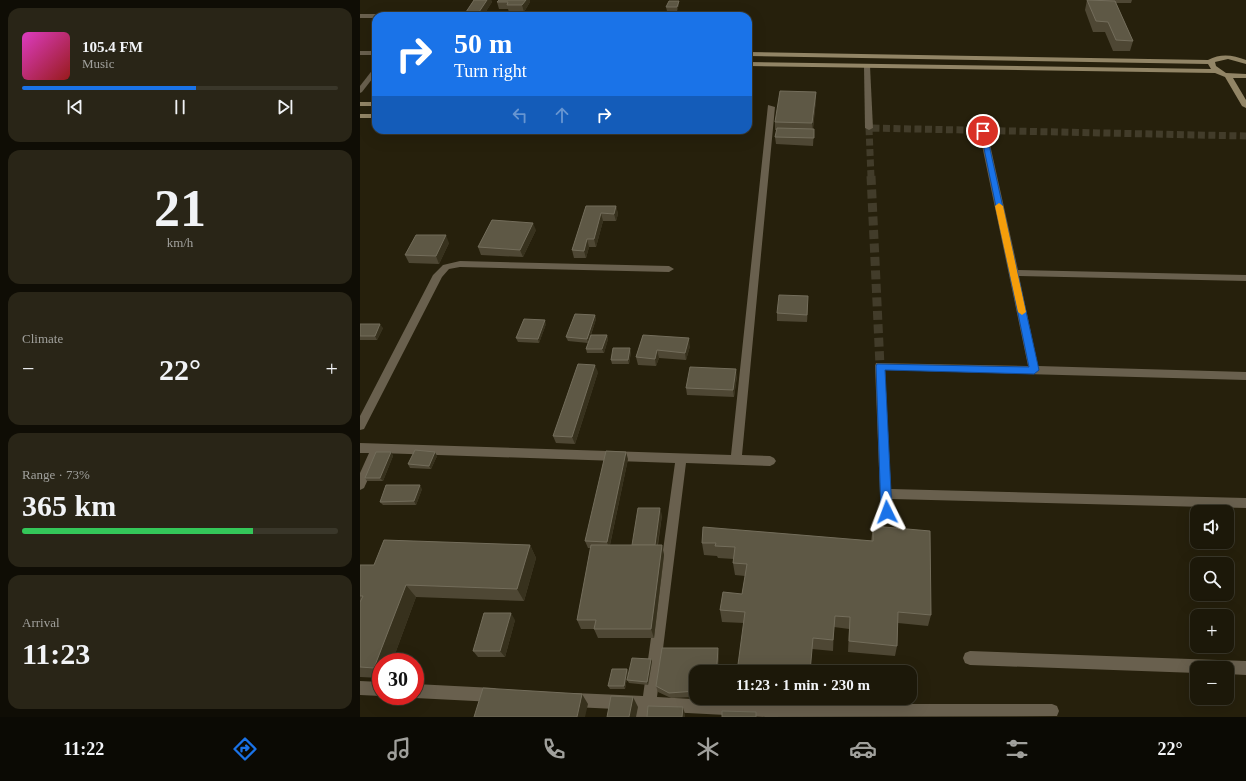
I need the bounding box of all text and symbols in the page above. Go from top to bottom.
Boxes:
icon: right [388,28,440,80]
text: 50 m [454,28,512,59]
text: 105.4 FM [82,39,143,55]
text: Music [82,56,115,71]
text: Turn right [454,61,527,81]
icon: previous [64,96,86,118]
icon: pause [169,96,191,118]
icon: next [274,96,296,118]
icon: left [509,104,531,126]
icon: ahead [551,104,573,126]
icon: right [593,104,615,126]
pin [966,114,1000,148]
icon: arrive [972,120,994,142]
text: 21 [154,180,206,237]
text: km/h [167,235,193,250]
text: Climate [22,331,63,346]
text: 22° [159,353,201,386]
text: − [22,356,34,381]
text: + [326,356,338,381]
text: Range · 73% [22,467,90,482]
text: 365 km [22,489,116,522]
position arrow [866,491,908,533]
map controls [1190,505,1234,705]
button: sound [1190,505,1234,549]
button: search [1190,557,1234,601]
button: + [1190,609,1234,653]
text: Arrival [22,615,60,630]
text: 11:23 [22,637,90,670]
speed limit sign: 30 [372,653,424,705]
button: − [1190,661,1234,705]
text: 11:23 · 1 min · 230 m [736,677,870,693]
icon: directions [231,735,259,763]
icon: music [385,735,413,763]
icon: phone [540,735,568,763]
icon: climate [694,735,722,763]
icon: car [849,735,877,763]
icon: filters [1003,735,1031,763]
text: 11:22 [63,739,104,759]
text: 22° [1158,739,1183,759]

